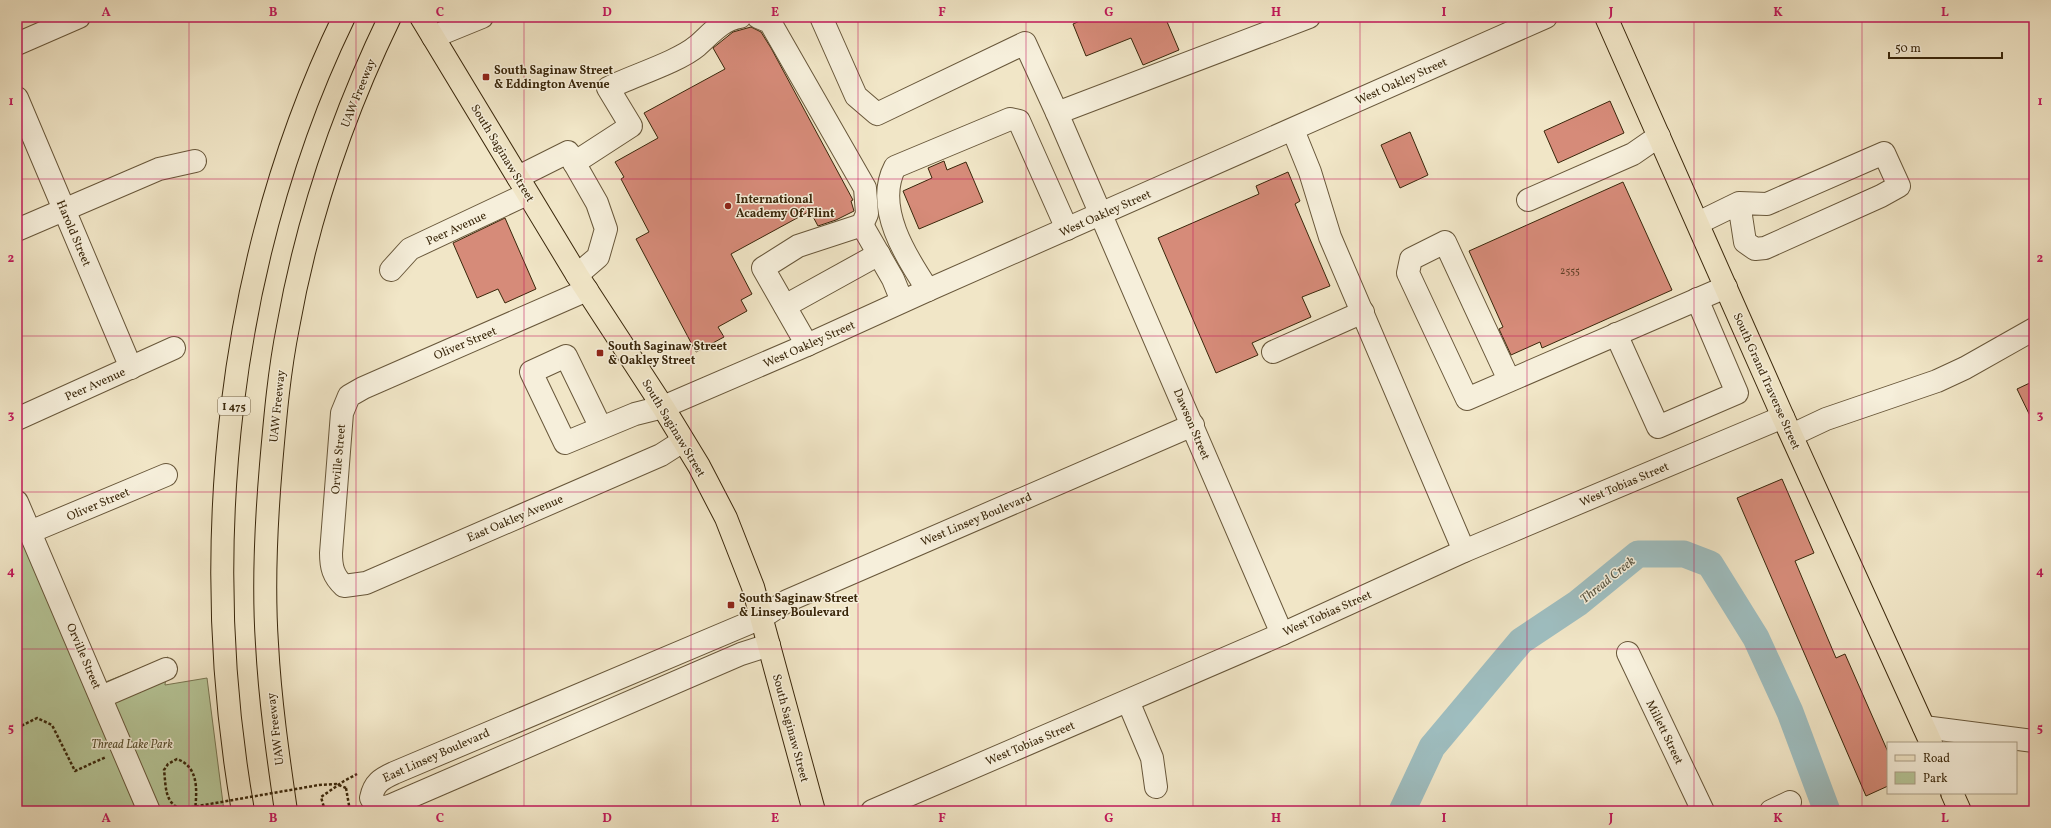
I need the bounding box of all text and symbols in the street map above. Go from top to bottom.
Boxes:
text: A [101,4,111,22]
text: B [269,4,278,22]
text: C [436,4,444,22]
text: D [602,4,612,22]
text: E [771,4,779,22]
text: F [938,4,946,22]
text: G [1104,4,1114,22]
text: H [1271,4,1281,22]
text: I [1442,4,1447,22]
text: J [1608,4,1614,22]
text: K [1773,4,1783,22]
text: L [1941,4,1949,22]
scale bar [1889,34,2002,60]
text: 50 m [1895,41,1921,57]
street label: West Oakley Street [1353,54,1450,109]
street label: UAW Freeway [338,56,380,130]
place label: South Saginaw Street & Eddington Avenue [494,63,614,93]
marker: South Saginaw Street & Eddington Avenue [481,72,491,82]
text: 1 [8,93,14,111]
text: 1 [2037,93,2043,111]
street label: South Saginaw Street [467,102,538,205]
street label: West Oakley Street [1057,186,1154,241]
place label: International Academy Of Flint [736,192,835,222]
street label: Harold Street [52,198,94,269]
marker: International Academy Of Flint [723,201,733,211]
street label: Peer Avenue [424,208,489,250]
text: 2 [8,250,15,268]
text: 2 [2037,250,2044,268]
house number: 2555 [1560,264,1580,278]
street label: South Grand Traverse Street [1729,311,1804,452]
street label: West Oakley Street [761,317,858,372]
street label: Oliver Street [432,324,499,364]
place label: South Saginaw Street & Oakley Street [608,339,728,369]
marker: South Saginaw Street & Oakley Street [595,348,605,358]
street label: Peer Avenue [63,364,129,405]
street label: UAW Freeway [266,369,290,443]
street label: South Saginaw Street [638,377,709,480]
street label: Dawson Street [1169,386,1213,463]
road number: I 475 [218,397,250,415]
text: 3 [8,407,15,425]
text: 3 [2037,407,2044,425]
street label: Orville Street [328,423,350,495]
street label: West Tobias Street [1577,459,1672,511]
street label: Oliver Street [65,485,132,525]
street label: West Linsey Boulevard [918,489,1035,551]
street label: East Oakley Avenue [465,491,566,546]
water label: Thread Creek [1577,553,1640,608]
text: 4 [7,563,15,581]
text: 4 [2036,563,2044,581]
street label: West Tobias Street [1280,587,1374,641]
place label: South Saginaw Street & Linsey Boulevard [739,591,859,621]
marker: South Saginaw Street & Linsey Boulevard [726,600,736,610]
street label: Orville Street [62,621,104,692]
street label: South Saginaw Street [768,672,812,784]
street label: UAW Freeway [264,691,288,766]
street label: Millett Street [1642,698,1687,767]
street label: West Tobias Street [983,718,1078,770]
text: 5 [8,720,14,738]
text: 5 [2037,720,2043,738]
street label: East Linsey Boulevard [380,725,493,787]
park label: Thread Lake Park [91,737,173,753]
legend [1887,742,2017,794]
text: Road [1923,751,1950,767]
text: Park [1923,771,1948,787]
text: A [101,810,111,828]
text: B [269,810,278,828]
text: C [436,810,444,828]
text: D [602,810,612,828]
text: E [771,810,779,828]
text: F [938,810,946,828]
text: G [1104,810,1114,828]
text: H [1271,810,1281,828]
text: I [1442,810,1447,828]
text: J [1608,810,1614,828]
text: K [1773,810,1783,828]
text: L [1941,810,1949,828]

